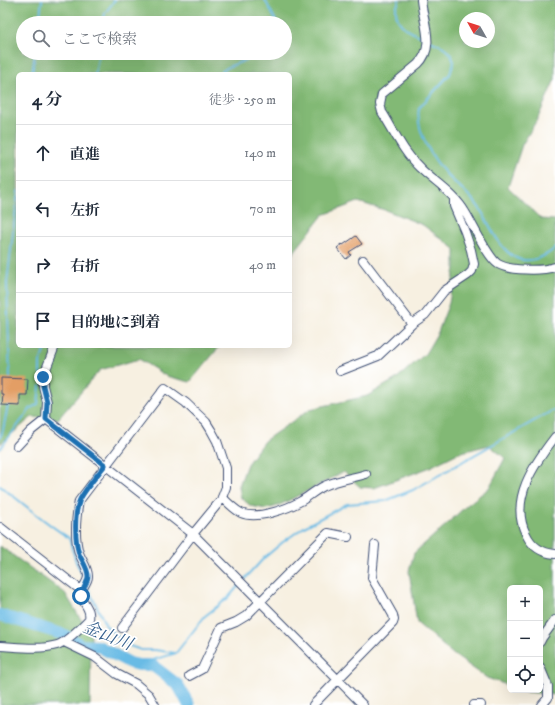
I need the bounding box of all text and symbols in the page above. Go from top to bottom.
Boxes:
north arrow [459,12,495,48]
search box [16,16,292,60]
icon: search [30,27,52,49]
text: ここで検索 [62,30,137,49]
text: 4 分 [32,89,62,111]
text: 徒歩 · 250 m [209,92,276,108]
icon: ahead [32,142,54,164]
text: 直進 [70,145,100,164]
text: 140 m [244,145,276,161]
icon: left [32,198,54,220]
text: 左折 [70,201,100,220]
text: 70 m [250,201,276,217]
icon: right [32,254,54,276]
text: 右折 [70,257,100,276]
text: 40 m [249,257,276,273]
icon: arrive [32,310,54,332]
text: 目的地に到着 [70,313,160,332]
route end [34,368,52,386]
map controls [507,585,543,693]
button: + [507,585,543,621]
route start [72,587,90,605]
water label: 金山川 [80,616,137,656]
button: − [507,621,543,657]
button: locate [507,657,543,693]

